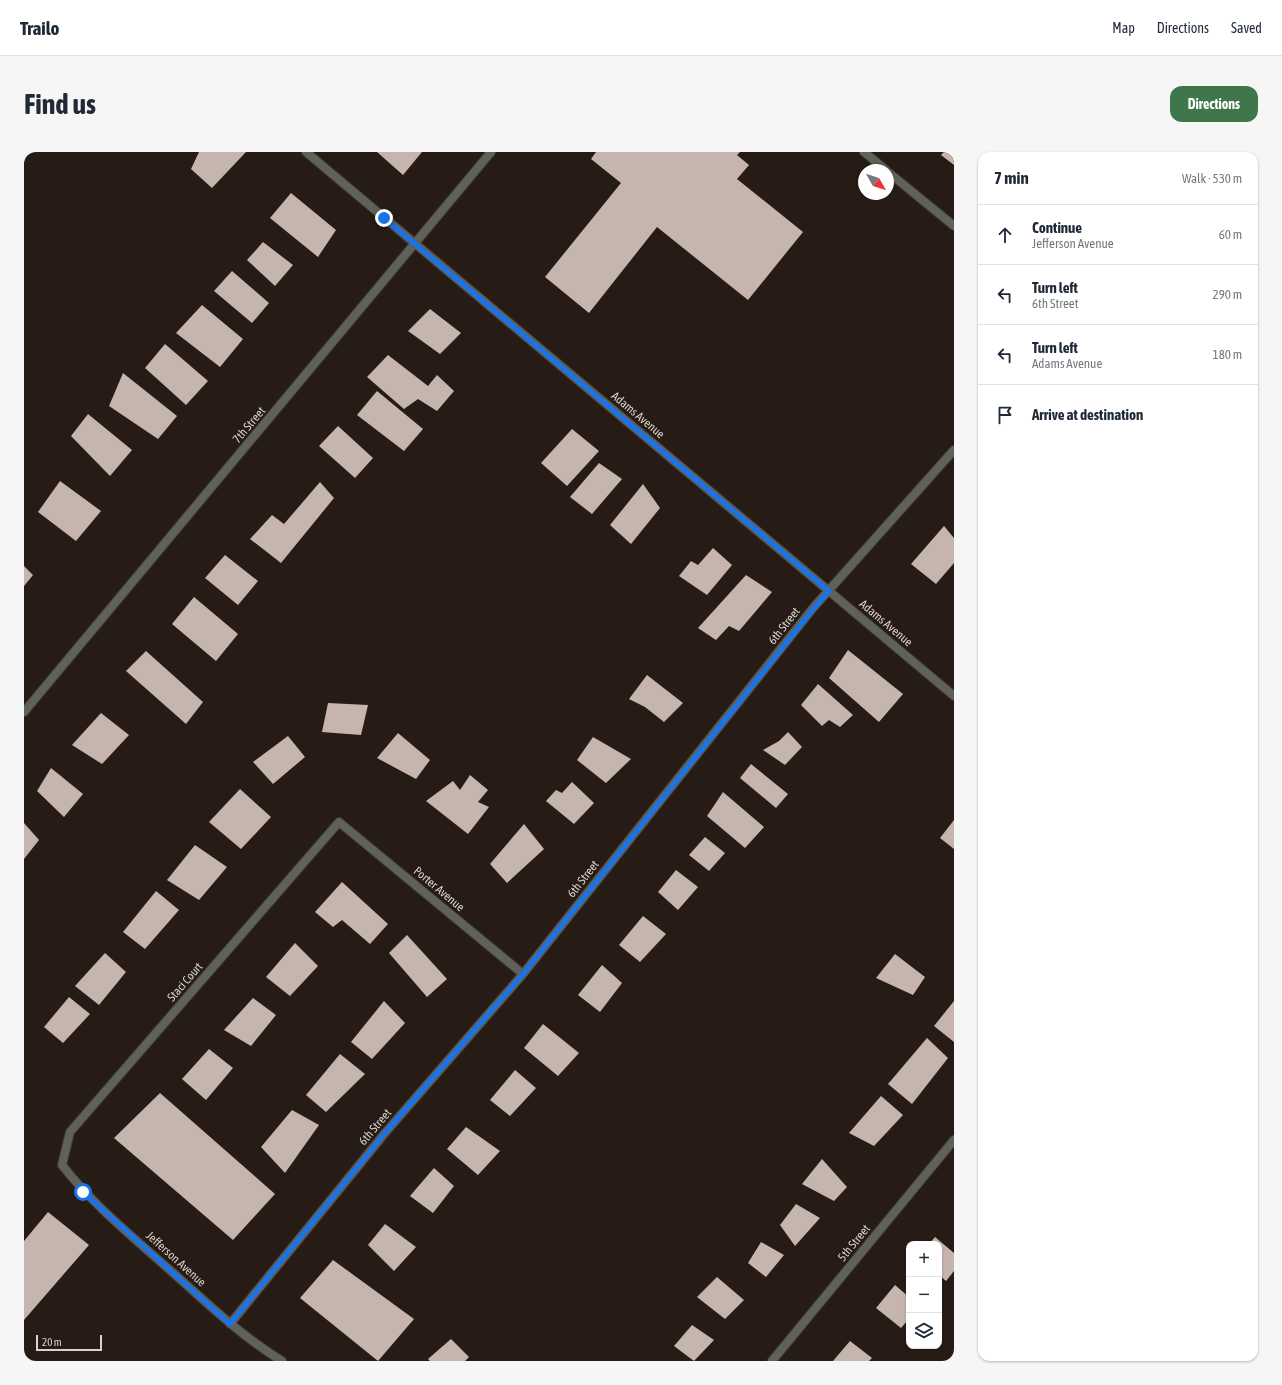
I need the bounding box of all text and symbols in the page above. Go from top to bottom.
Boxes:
text: Trailo [20,17,59,39]
text: Map [1112,20,1135,36]
text: Directions [1157,20,1209,36]
text: Saved [1231,20,1262,36]
button: Directions [1170,86,1258,122]
text: Find us [24,88,96,120]
north arrow [858,164,894,200]
text: 7 min [994,168,1029,188]
text: Walk · 530 m [1182,171,1242,186]
route end [375,209,393,227]
text: Continue [1032,219,1082,236]
icon: ahead [994,224,1016,246]
text: 60 m [1219,227,1242,242]
text: Jefferson Avenue [1032,236,1114,251]
text: Turn left [1032,279,1078,296]
icon: left [994,284,1016,306]
text: 290 m [1213,287,1242,302]
text: 6th Street [1032,296,1078,311]
text: Turn left [1032,339,1078,356]
icon: left [994,344,1016,366]
text: 180 m [1213,347,1242,362]
text: Adams Avenue [1032,356,1102,371]
street label: Adams Avenue [609,389,667,441]
street label: 7th Street [230,404,268,446]
icon: arrive [994,404,1016,426]
text: Arrive at destination [1032,406,1143,423]
street label: Adams Avenue [857,597,915,649]
street label: 6th Street [765,604,803,647]
street label: 6th Street [564,857,602,900]
street label: Porter Avenue [411,864,467,914]
street label: Staci Court [164,959,206,1004]
street label: 6th Street [356,1106,394,1148]
route start [74,1183,92,1201]
street label: 5th Street [835,1222,873,1264]
street label: Jefferson Avenue [143,1229,209,1289]
map controls [906,1241,942,1349]
button: + [906,1241,942,1277]
button: − [906,1277,942,1313]
button: layers [906,1313,942,1349]
scale bar [36,1333,102,1352]
text: 20 m [42,1336,62,1348]

